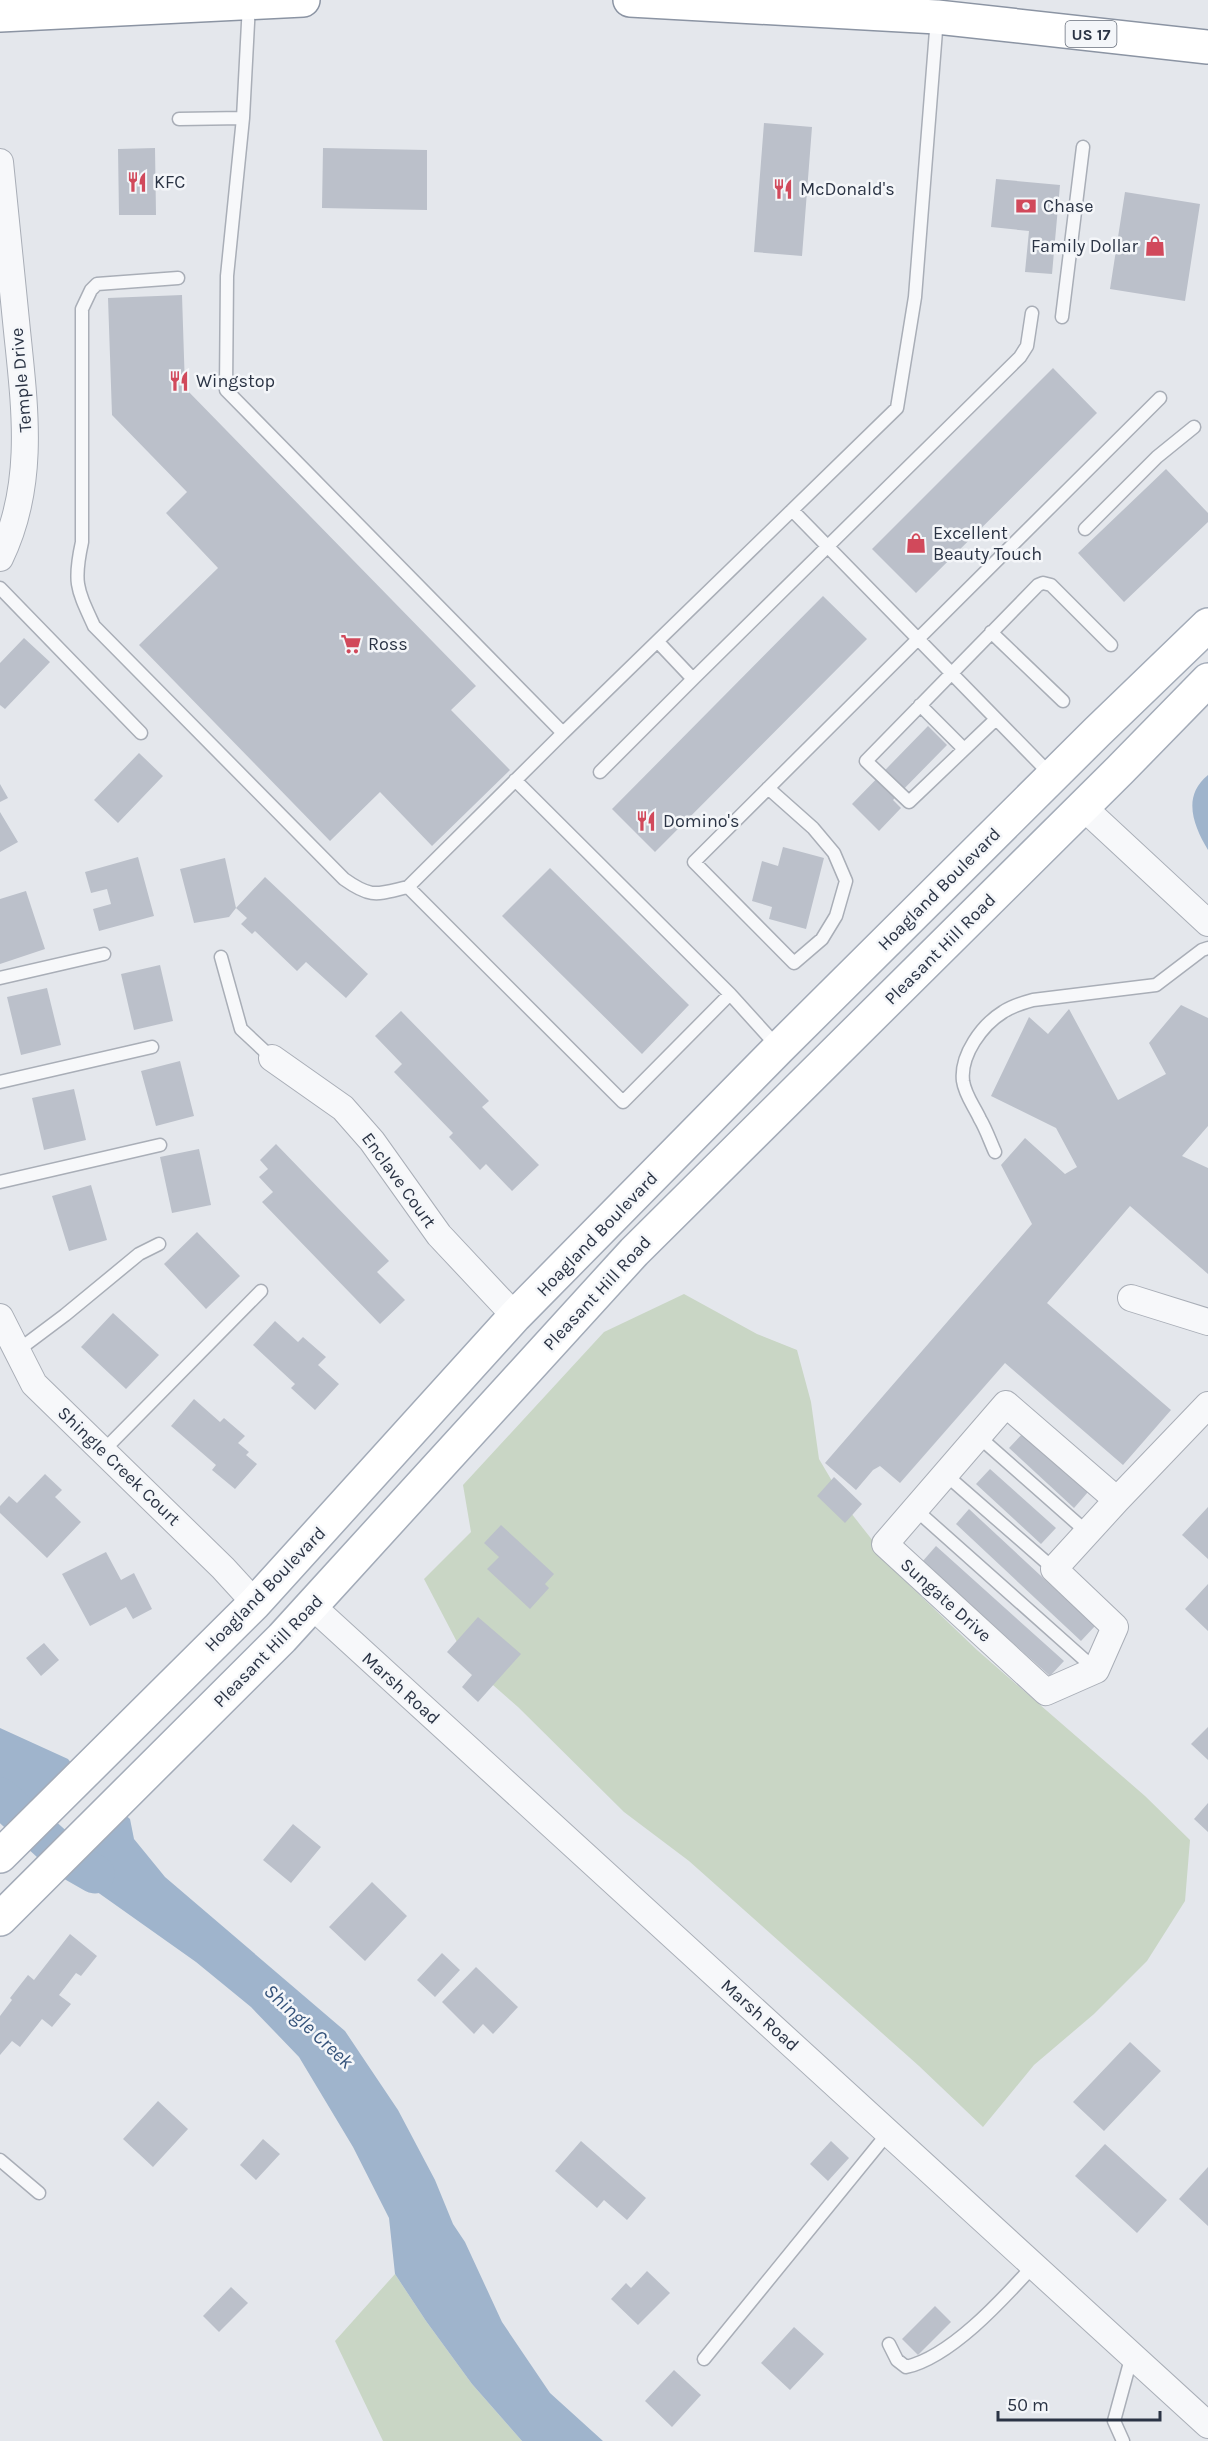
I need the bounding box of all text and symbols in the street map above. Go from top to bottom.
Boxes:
road number: US 17 [1066,21,1116,47]
restaurant icon: KFC [125,170,149,194]
place label: KFC [154,171,185,193]
restaurant icon: McDonald's [771,177,795,201]
place label: McDonald's [800,178,895,200]
bank icon: Chase [1014,194,1038,218]
place label: Chase [1043,195,1094,217]
shop icon: Family Dollar [1143,234,1167,258]
place label: Family Dollar [1031,235,1138,257]
street label: Temple Drive [5,327,37,433]
restaurant icon: Wingstop [167,369,191,393]
place label: Wingstop [196,370,275,392]
place label: Excellent Beauty Touch [933,522,1042,565]
shop icon: Excellent Beauty Touch [904,531,928,555]
supermarket icon: Ross [339,632,363,656]
place label: Ross [368,633,408,655]
restaurant icon: Domino's [634,809,658,833]
place label: Domino's [663,810,740,832]
street label: Hoagland Boulevard [873,823,1005,955]
street label: Pleasant Hill Road [880,889,1000,1009]
street label: Enclave Court [357,1128,441,1232]
street label: Hoagland Boulevard [532,1167,662,1301]
street label: Pleasant Hill Road [538,1231,656,1355]
street label: Shingle Creek Court [53,1402,185,1530]
street label: Hoagland Boulevard [200,1522,330,1656]
street label: Sungate Drive [896,1553,996,1647]
street label: Pleasant Hill Road [208,1590,328,1712]
street label: Marsh Road [357,1647,445,1729]
street label: Marsh Road [716,1974,804,2056]
water label: Shingle Creek [259,1979,359,2074]
scale bar [998,2384,1160,2422]
text: 50 m [1007,2394,1049,2416]

